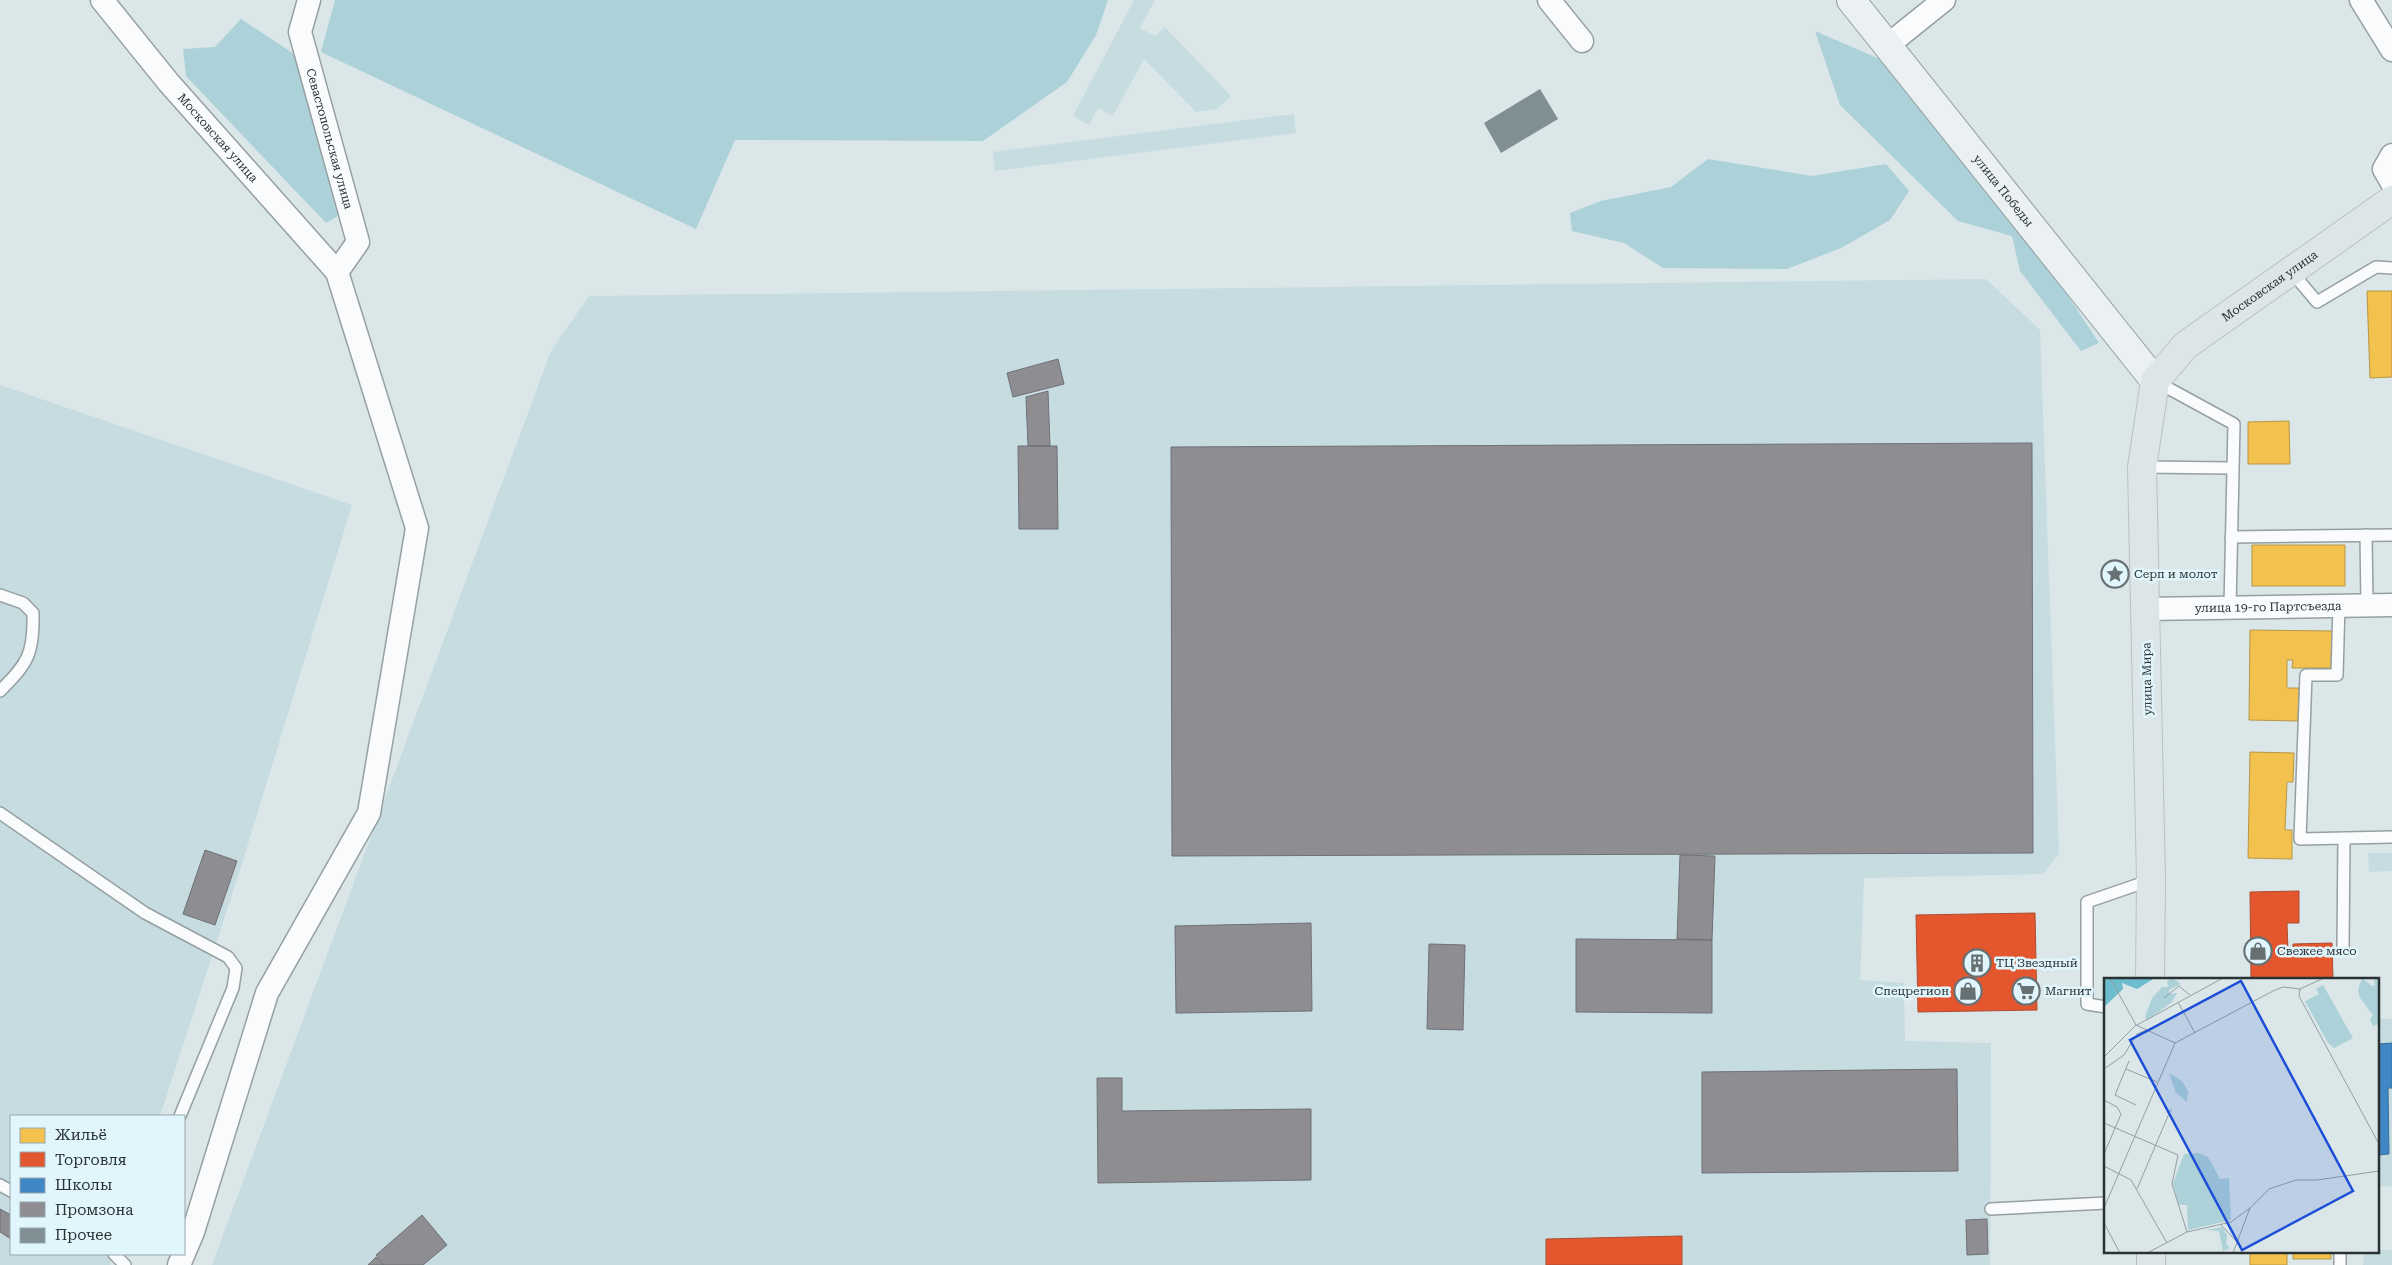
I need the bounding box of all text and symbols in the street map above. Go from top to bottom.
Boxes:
street label: Севастопольская улица [303,67,356,211]
street label: Московская улица [175,91,261,185]
street label: улица Победы [1970,152,2036,230]
street label: Московская улица [2219,247,2321,325]
place icon: Серп и молот [2100,559,2130,589]
place label: Серп и молот [2134,567,2218,581]
street label: улица 19-го Партсъезда [2194,599,2342,615]
street label: улица Мира [2139,642,2155,716]
shop icon: Свежее мясо [2243,936,2273,966]
place label: Свежее мясо [2277,944,2357,958]
building icon: ТЦ Звездный [1962,948,1992,978]
place label: ТЦ Звездный [1996,956,2078,970]
shop icon: Спецрегион [1953,976,1983,1006]
supermarket icon: Магнит [2011,976,2041,1006]
inset map [2104,978,2380,1252]
place label: Спецрегион [1875,984,1949,998]
place label: Магнит [2045,984,2092,998]
legend [10,1115,185,1255]
text: Жильё [55,1126,107,1144]
text: Торговля [55,1151,126,1169]
text: Школы [55,1176,112,1194]
text: Промзона [55,1201,133,1219]
text: Прочее [55,1226,112,1244]

